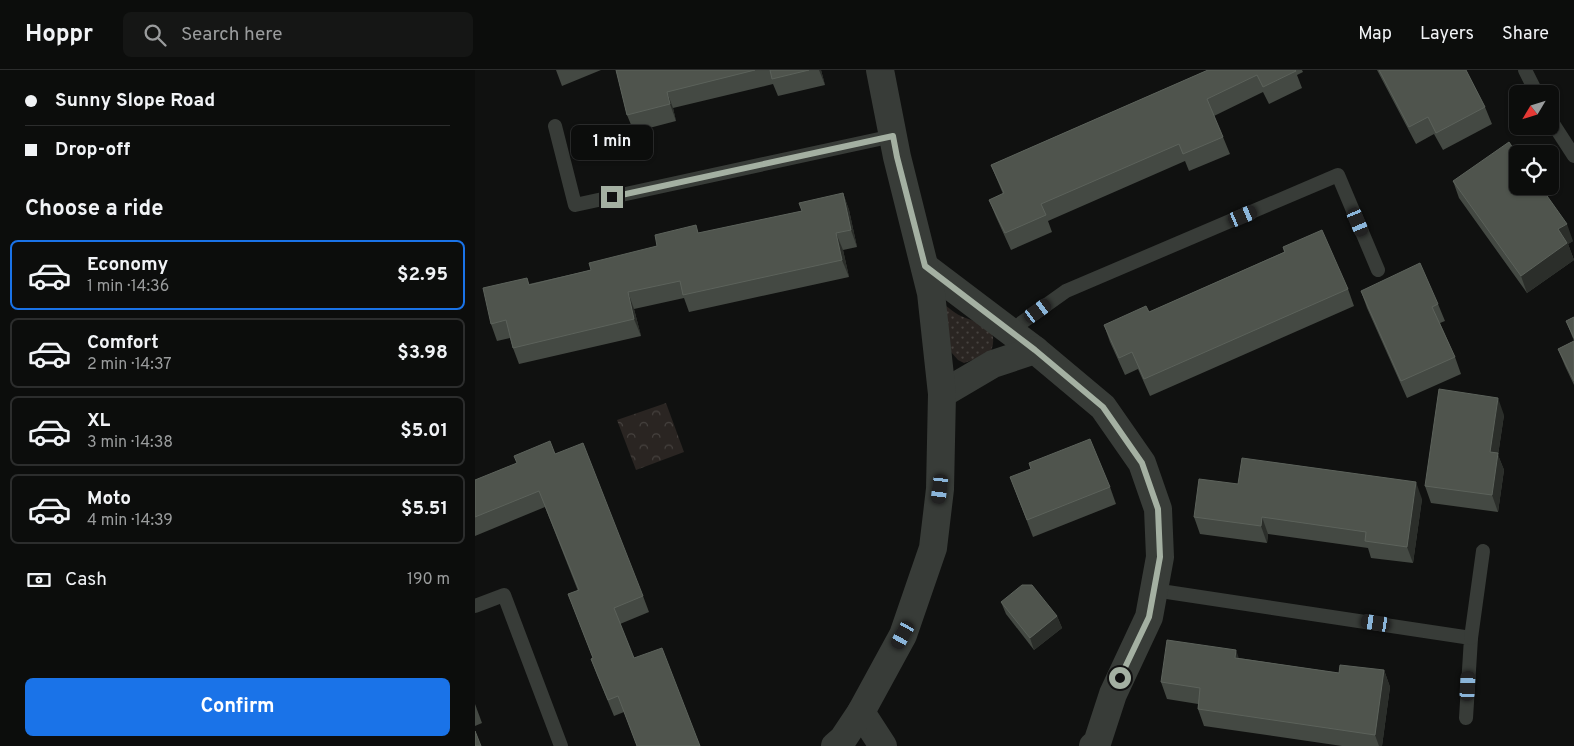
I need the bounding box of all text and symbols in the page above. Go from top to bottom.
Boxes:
search box [123,12,473,57]
text: Hoppr [25,20,93,50]
icon: search [141,21,169,49]
text: Search here [181,23,283,47]
text: Map [1358,23,1392,46]
text: Layers [1420,23,1474,46]
text: Share [1502,23,1549,46]
north arrow [1509,85,1559,135]
map controls [1509,85,1559,195]
text: Sunny Slope Road [55,89,215,113]
callout: 1 min [571,124,653,160]
text: 1 min [593,132,631,152]
text: Drop-off [55,138,130,162]
button: locate [1509,145,1559,195]
route end [601,186,623,208]
text: Choose a ride [25,196,163,223]
car [1226,203,1259,229]
car [1345,205,1370,239]
icon: car [27,253,72,298]
text: Economy [87,253,168,277]
text: $2.95 [397,263,448,287]
text: 1 min · 14:36 [87,277,169,297]
car [1021,296,1054,326]
icon: car [27,331,72,376]
text: Comfort [87,331,159,355]
text: $3.98 [397,341,448,365]
text: 2 min · 14:37 [87,355,172,375]
icon: car [27,409,72,454]
text: XL [87,409,110,433]
text: $5.01 [400,419,448,443]
text: 3 min · 14:38 [87,433,173,453]
car [930,473,949,505]
icon: car [27,487,72,532]
text: Moto [87,487,131,511]
text: $5.51 [401,497,448,521]
text: 4 min · 14:39 [87,511,173,531]
icon: cash [25,566,53,594]
text: Cash [65,568,107,592]
text: 190 m [407,570,450,590]
car [1360,613,1391,633]
car [889,618,916,652]
route start [1109,667,1131,689]
car [1459,671,1476,701]
button: Confirm [25,678,450,736]

